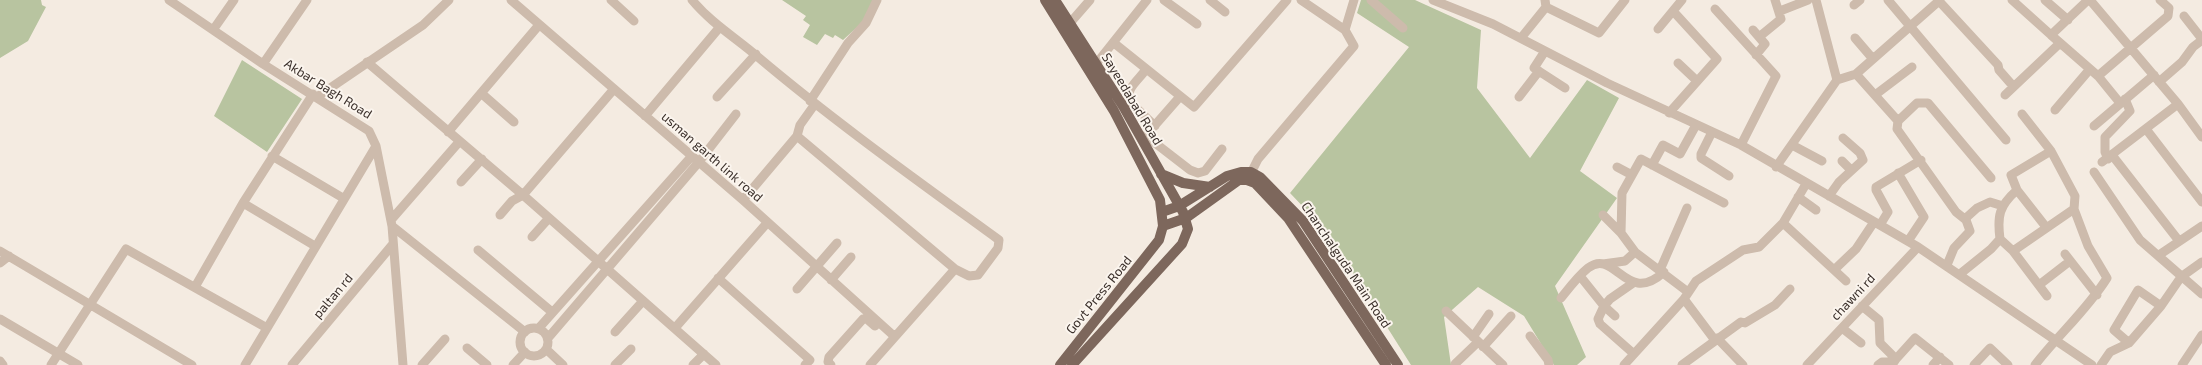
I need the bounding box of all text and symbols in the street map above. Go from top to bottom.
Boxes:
street label: Sayeedabad Road [1098,50,1166,148]
street label: Akbar Bagh Road [281,56,375,122]
street label: usman garth link road [658,109,766,205]
street label: Chanchalguda Main Road [1298,199,1394,331]
street label: Govt Press Road [1063,253,1135,337]
street label: paltan rd [310,270,356,322]
street label: chawni rd [1828,270,1878,324]

